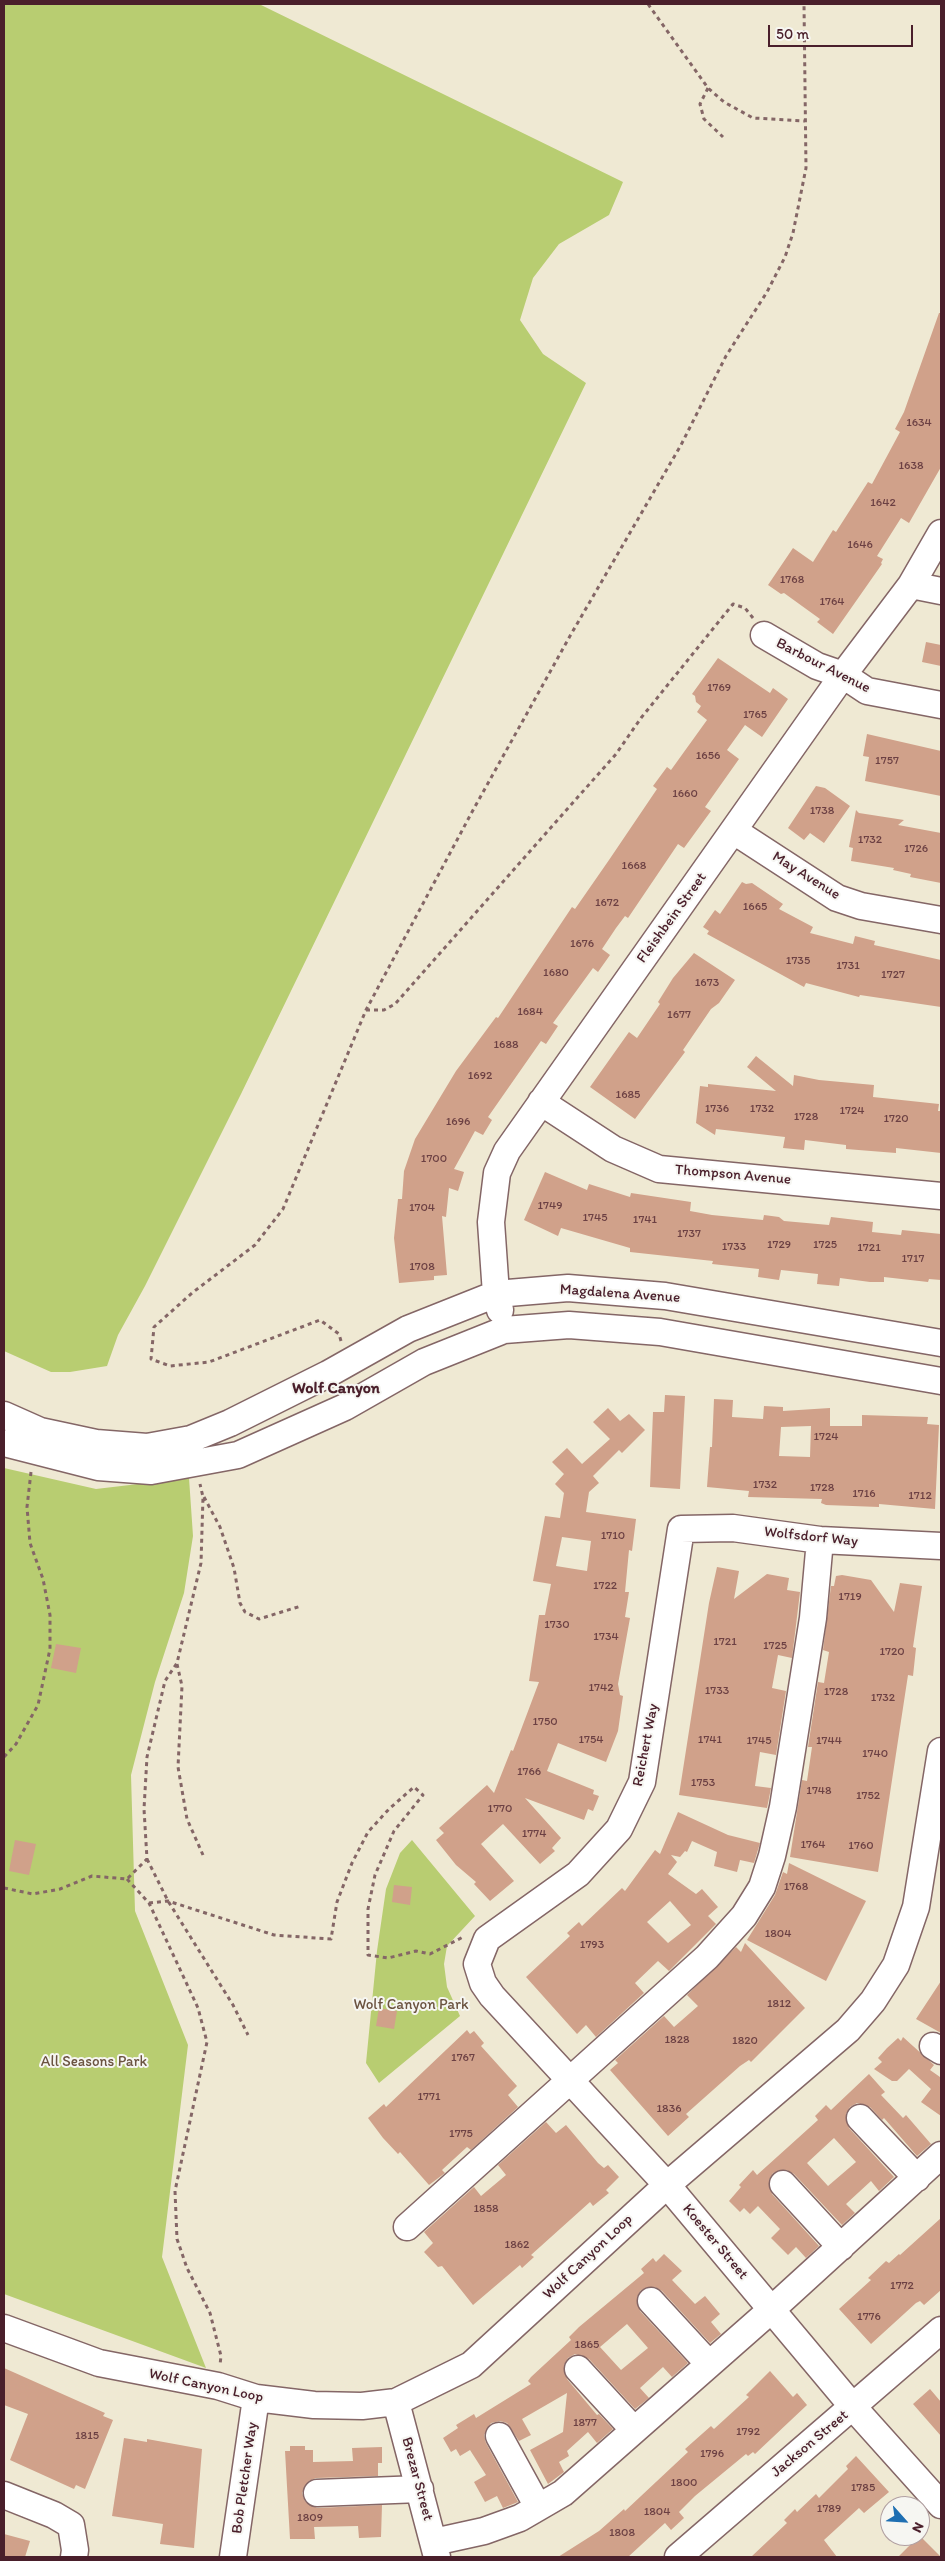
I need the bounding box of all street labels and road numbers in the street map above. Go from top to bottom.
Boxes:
street label: Barbour Avenue [773,634,873,698]
street label: May Avenue [769,848,843,904]
street label: Fleishbein Street [633,869,711,967]
street label: Thompson Avenue [674,1161,792,1189]
street label: Magdalena Avenue [559,1281,681,1307]
street label: Wolfsdorf Way [763,1523,859,1551]
street label: Reichert Way [629,1702,663,1788]
street label: Koester Street [678,2201,752,2283]
street label: Wolf Canyon Loop [539,2211,637,2303]
street label: Wolf Canyon Loop [147,2365,265,2407]
street label: Jackson Street [768,2406,852,2482]
street label: Bob Pletcher Way [228,2421,262,2535]
street label: Brezar Street [397,2435,437,2523]

